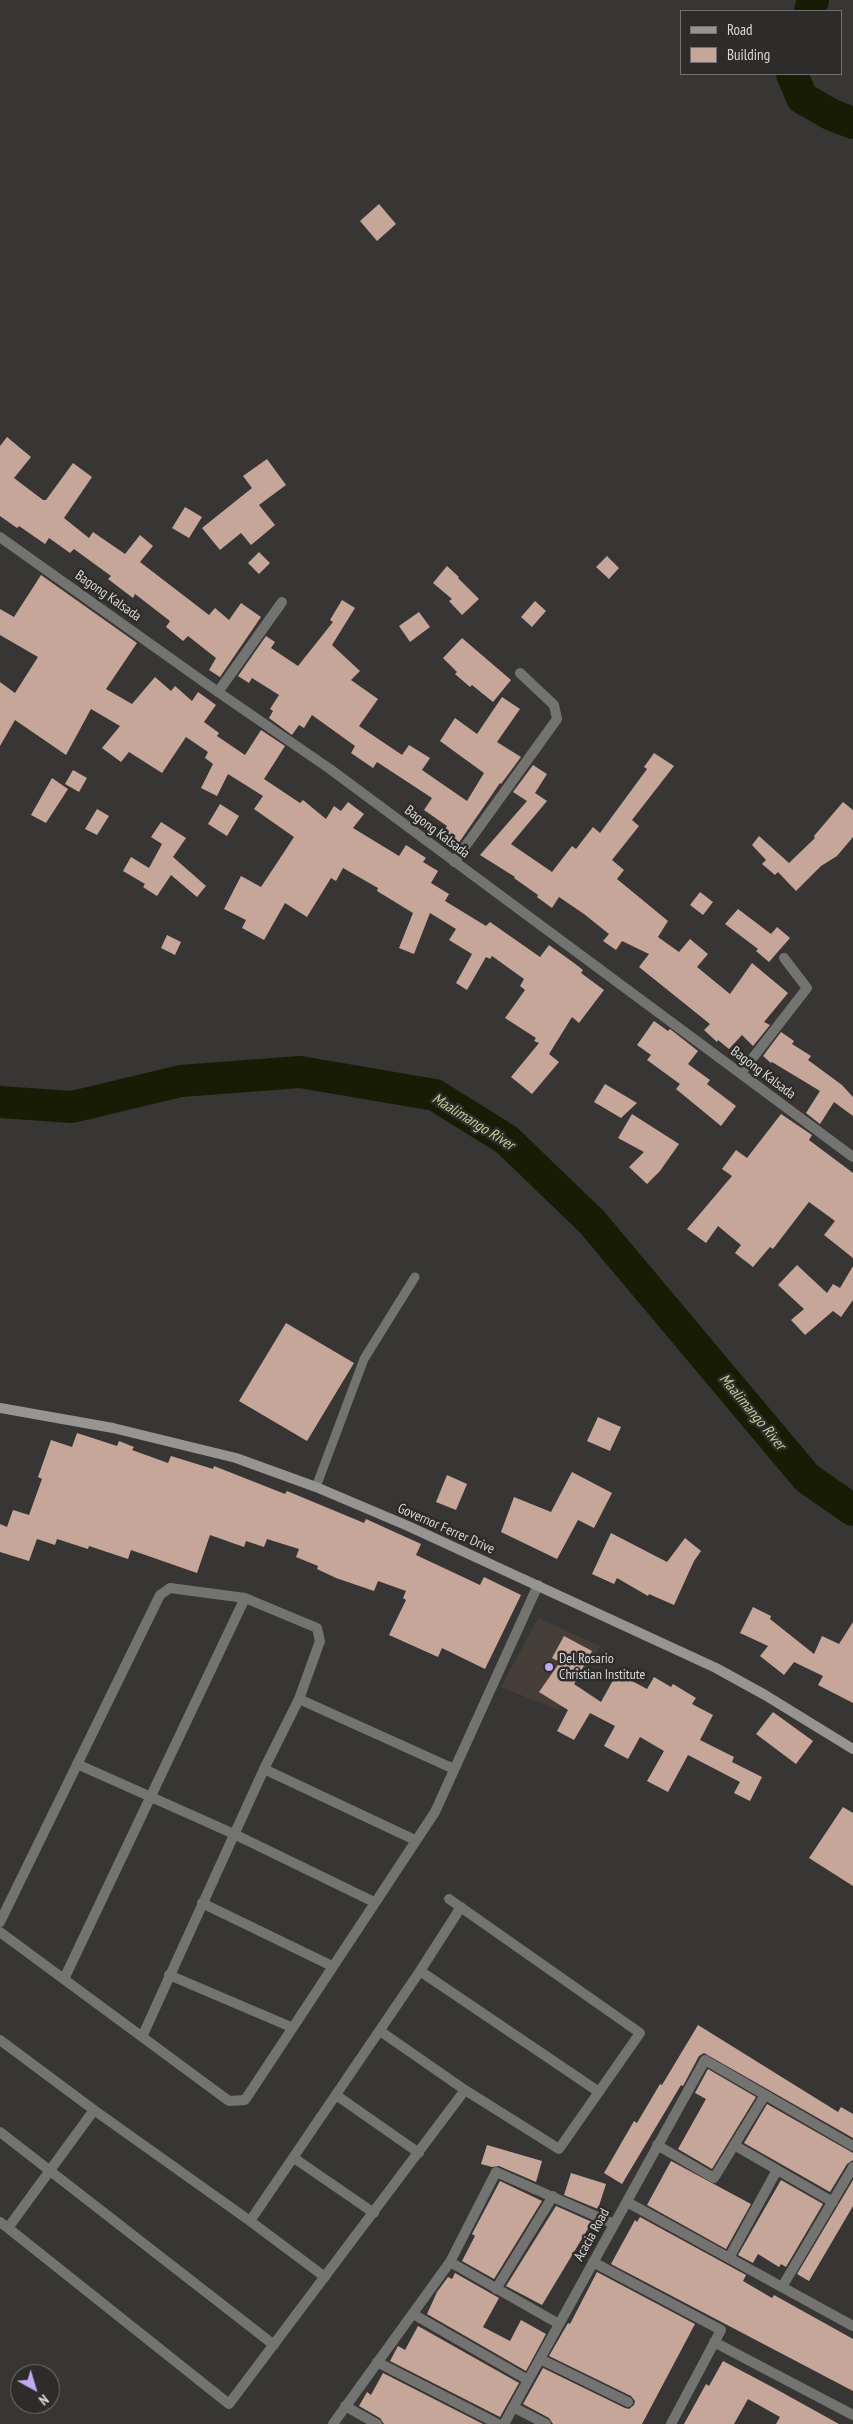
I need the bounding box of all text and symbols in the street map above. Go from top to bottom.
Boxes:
legend [680,10,843,75]
text: Road [727,20,753,39]
text: Building [727,45,770,64]
street label: Bagong Kalsada [72,567,144,625]
street label: Bagong Kalsada [401,802,473,862]
street label: Bagong Kalsada [727,1043,799,1103]
water label: Maalimango River [429,1090,517,1154]
water label: Maalimango River [715,1370,789,1454]
street label: Governor Ferrer Drive [395,1500,497,1558]
place label: Del Rosario Christian Institute [559,1651,645,1684]
marker: Del Rosario Christian Institute [543,1661,555,1673]
street label: Acacia Road [571,2206,613,2264]
north arrow [10,2364,60,2414]
text: N [35,2391,52,2409]

